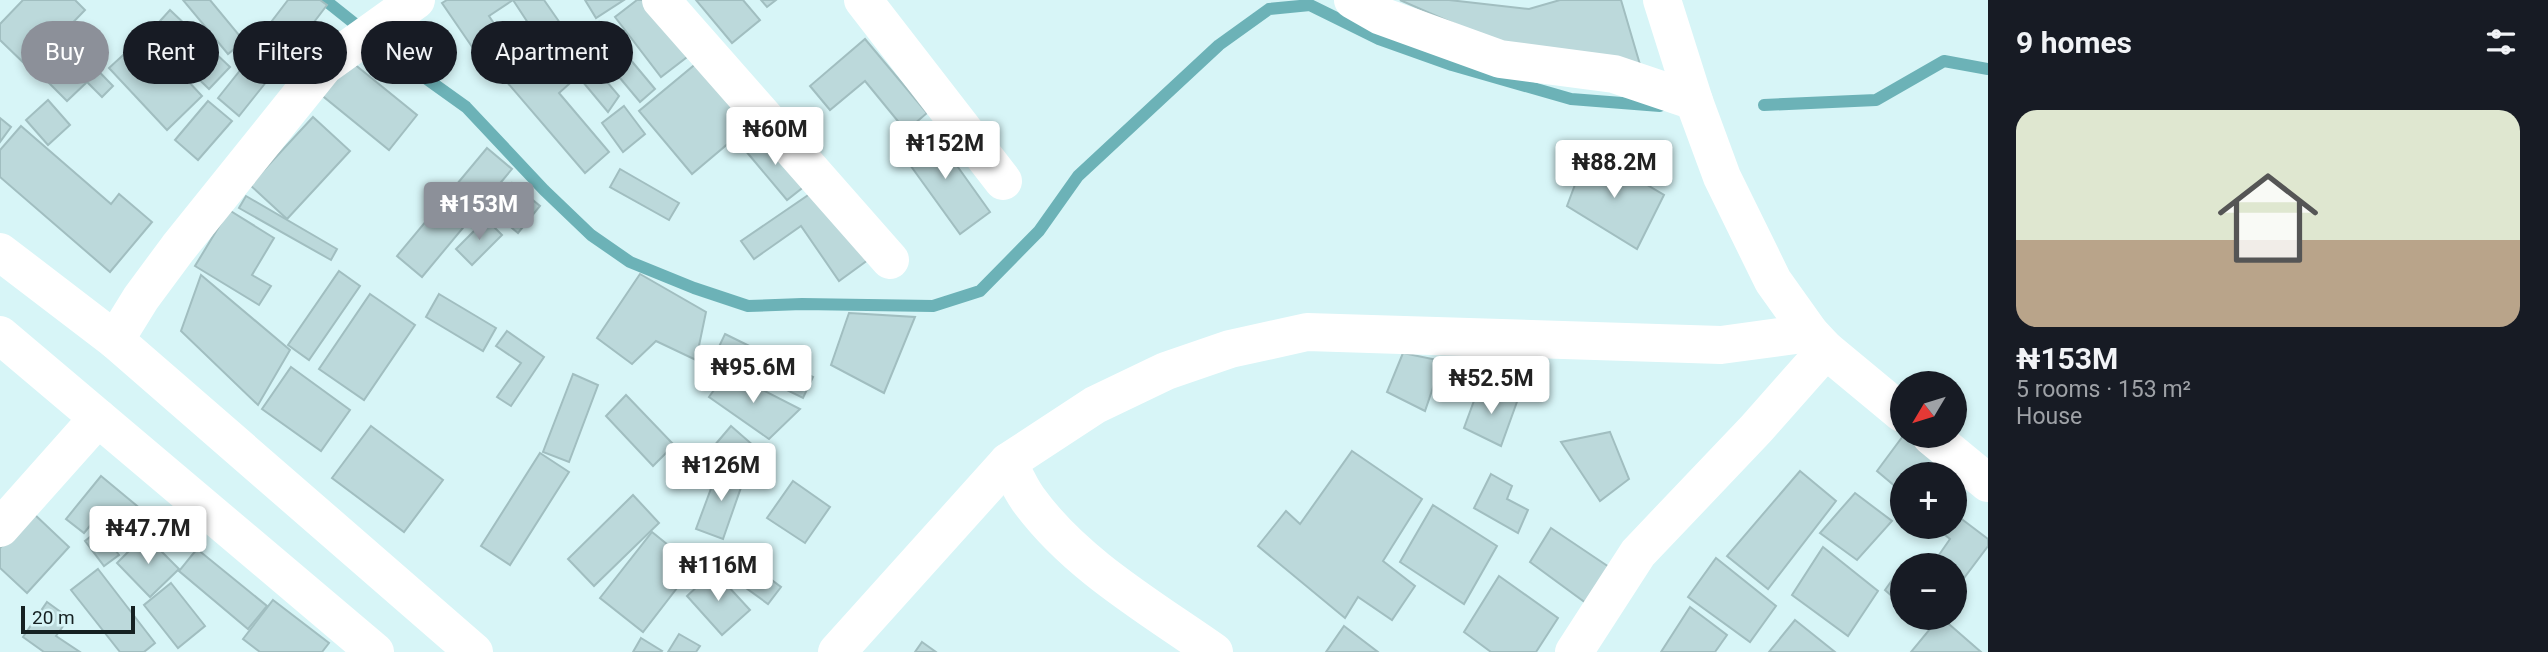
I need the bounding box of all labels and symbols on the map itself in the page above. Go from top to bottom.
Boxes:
pin: ₦60M [734,108,816,167]
pin: ₦152M [896,122,994,181]
pin: ₦88.2M [1557,140,1671,200]
pin: ₦153M [430,182,528,242]
pin: ₦95.6M [696,346,810,405]
pin: ₦52.5M [1434,356,1548,416]
north arrow [1890,371,1967,448]
pin: ₦126M [672,444,770,503]
pin: ₦47.7M [91,506,205,566]
pin: ₦116M [669,544,767,603]
scale bar [21,603,135,635]

